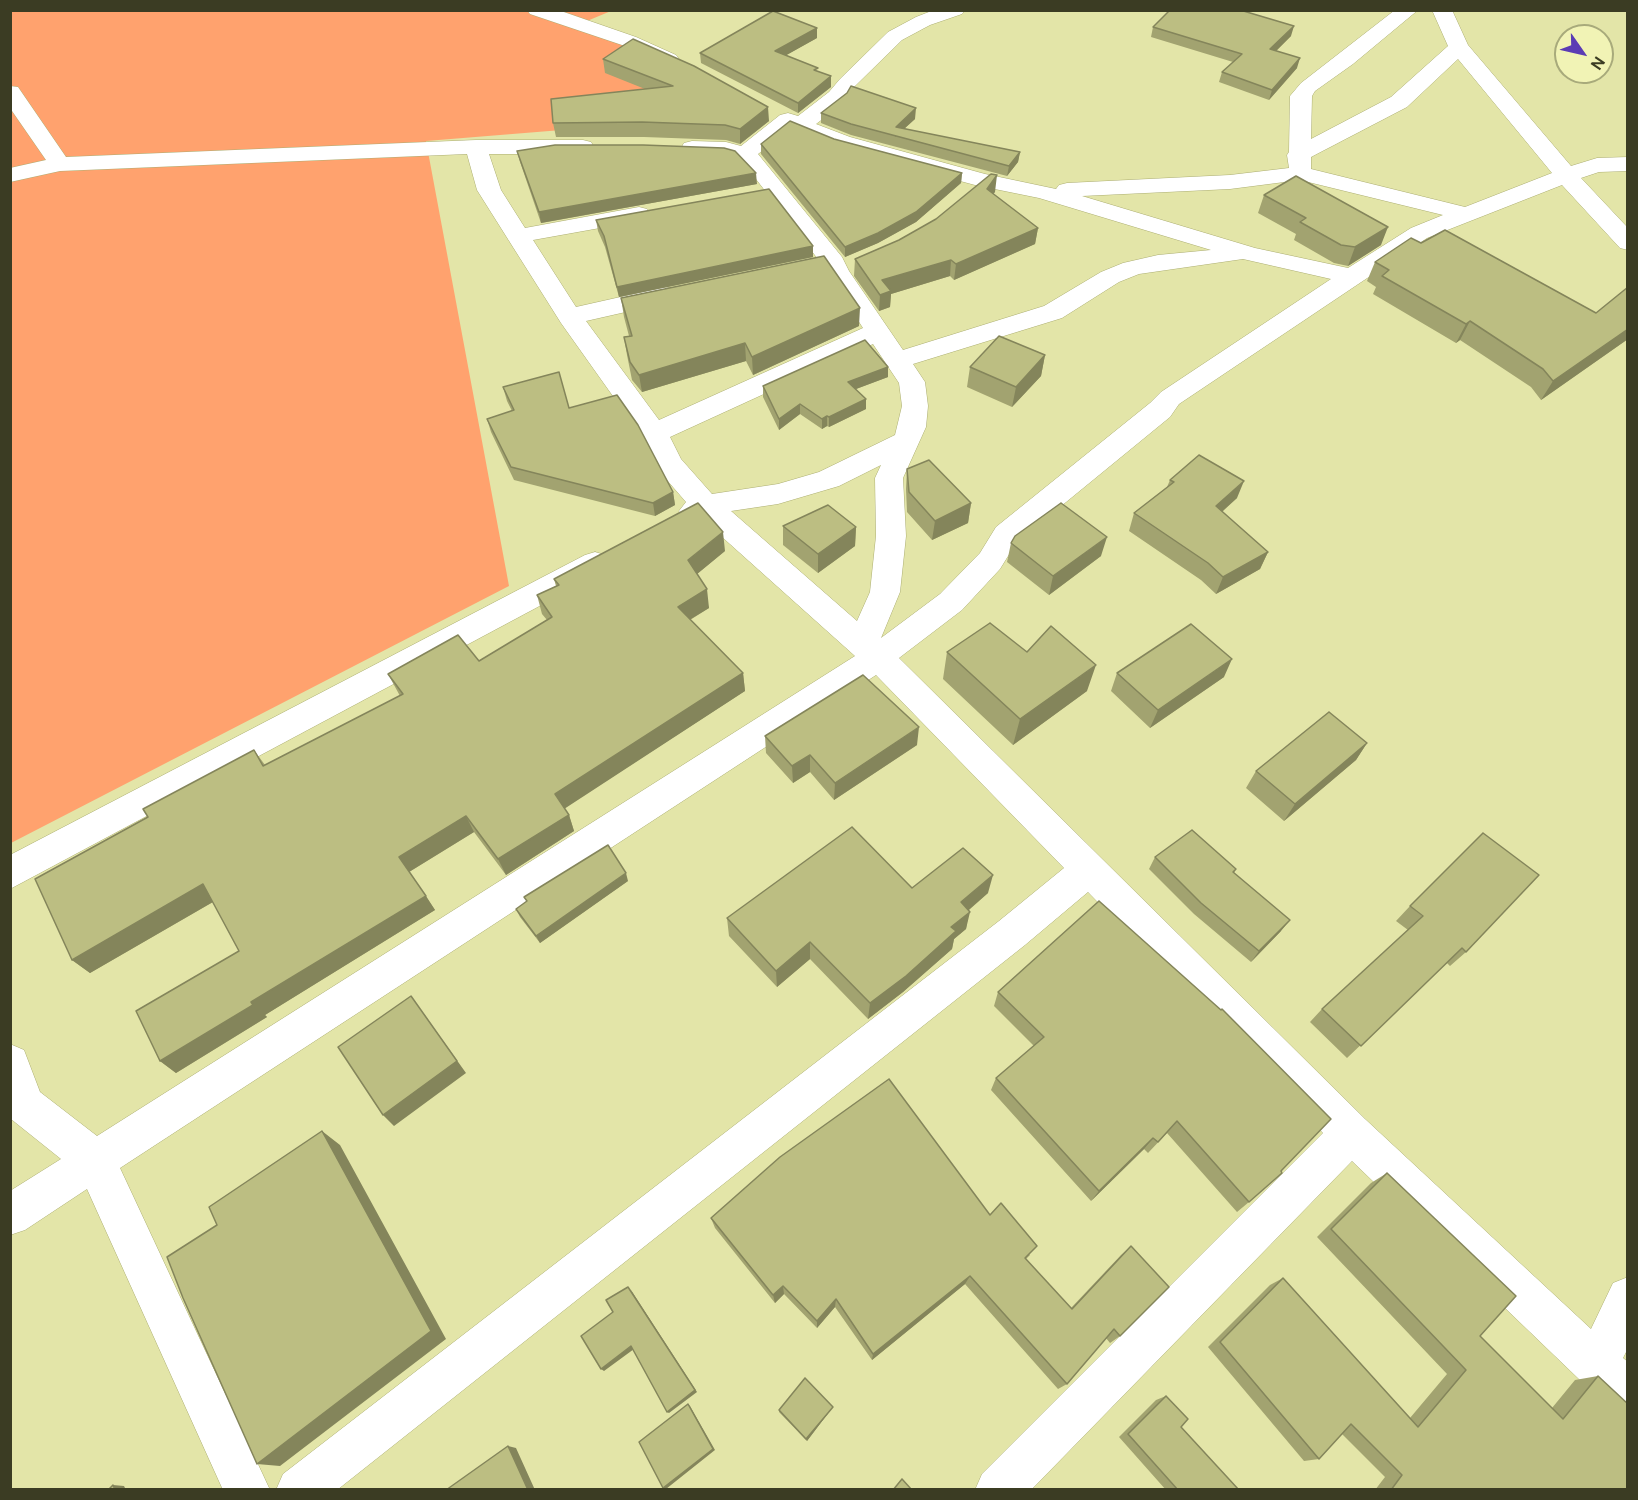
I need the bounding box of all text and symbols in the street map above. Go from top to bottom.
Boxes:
north arrow [1554,24,1614,84]
text: N [1586,53,1610,74]

